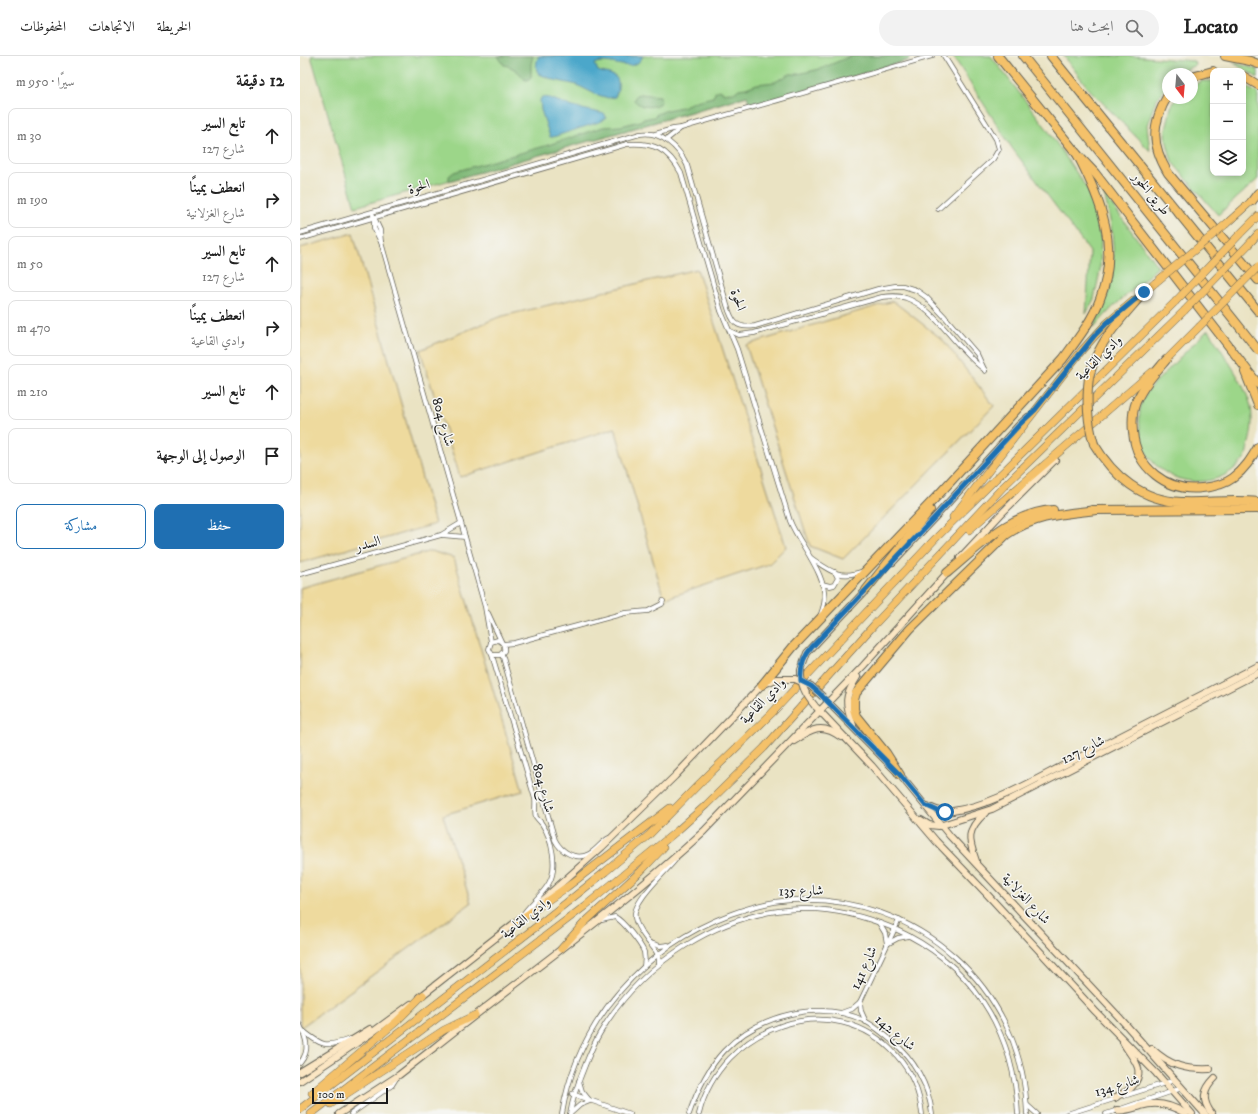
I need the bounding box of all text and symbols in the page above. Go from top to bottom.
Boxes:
search box [879,10,1159,46]
text: Locato [1183,16,1238,39]
text: ابحث هنا [1070,17,1113,36]
icon: search [1123,17,1145,39]
text: المحفوظات [20,18,66,36]
text: الاتجاهات [88,18,135,36]
text: الخريطة [157,18,191,36]
north arrow [1162,68,1198,104]
map controls [1210,68,1246,176]
button: + [1210,68,1246,104]
text: 12 دقيقة [236,70,284,92]
text: سيرًا · 950 m [16,74,75,90]
button: − [1210,104,1246,140]
text: تابع السير [203,114,245,133]
icon: ahead [261,125,283,147]
text: 30 m [17,128,41,144]
button: layers [1210,140,1246,176]
text: شارع 127 [202,141,245,157]
street label: طريق الخور [1127,167,1174,219]
street label: الحوة [406,175,432,199]
text: انعطف يمينًا [190,178,245,197]
icon: right [261,189,283,211]
text: 190 m [17,192,48,208]
text: شارع الغزلانية [186,205,245,221]
text: تابع السير [203,242,245,261]
icon: ahead [261,253,283,275]
text: 50 m [17,256,43,272]
text: شارع 127 [202,269,245,285]
route end [1135,283,1153,301]
street label: الحوة [726,287,750,313]
text: انعطف يمينًا [190,306,245,325]
icon: right [261,317,283,339]
text: 470 m [17,320,50,336]
street label: وادي القاعية [1072,331,1128,386]
text: وادي القاعية [191,333,245,349]
icon: ahead [261,381,283,403]
text: تابع السير [203,382,245,401]
text: 210 m [17,384,48,400]
street label: شارع 804 [426,396,459,449]
icon: arrive [261,445,283,467]
text: الوصول إلى الوجهة [156,446,245,465]
button: مشاركة [16,504,146,549]
button: حفظ [154,504,284,549]
street label: السدر [351,532,383,557]
street label: وادي القاعية [736,674,791,730]
street label: شارع 127 [1058,731,1109,770]
street label: شارع 804 [526,762,558,815]
route start [936,803,954,821]
street label: شارع الغزلانية [996,870,1054,930]
street label: شارع 135 [779,882,824,902]
street label: وادي القاعية [498,893,556,945]
street label: شارع 141 [846,943,883,993]
street label: شارع 142 [870,1011,919,1057]
street label: شارع 134 [1092,1071,1142,1103]
scale bar [312,1086,388,1105]
text: 100 m [318,1088,344,1102]

